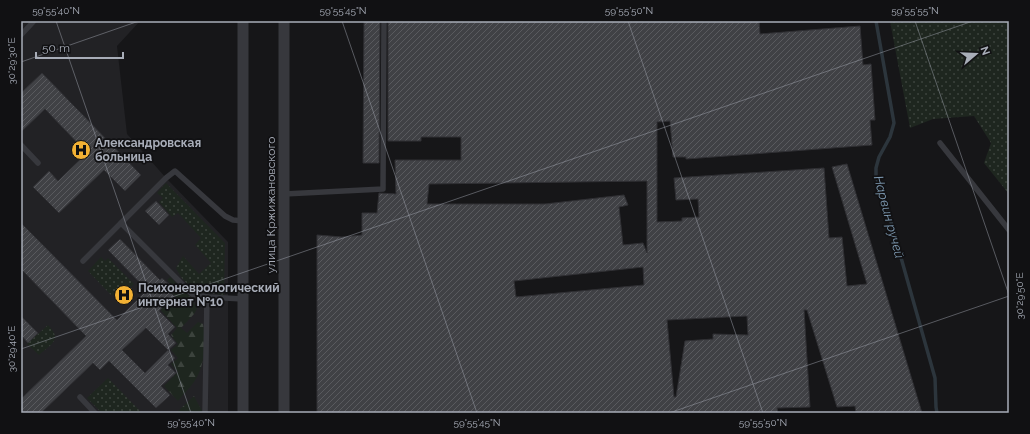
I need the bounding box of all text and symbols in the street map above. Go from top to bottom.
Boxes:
text: 59°55'40"N [32,5,80,16]
text: 59°55'45"N [319,5,367,16]
text: 59°55'50"N [605,5,653,16]
text: 59°55'55"N [891,5,939,16]
scale bar [36,34,123,60]
north arrow [956,34,996,74]
text: 30°29'30"E [6,37,17,85]
text: 50 m [42,41,70,55]
text: N [977,45,992,57]
place label: Александровская больница [95,136,201,164]
street label: улица Кржижановского [264,137,278,273]
hospital icon: Александровская больница [70,139,92,161]
water label: Нарвин ручей [871,174,907,260]
text: 30°29'50"E [1014,272,1025,320]
place label: Психоневрологический интернат №10 [138,281,280,309]
hospital icon: Психоневрологический интернат №10 [113,284,135,306]
text: 30°29'40"E [6,326,17,372]
text: 59°55'40"N [167,417,215,428]
text: 59°55'45"N [453,417,501,428]
text: 59°55'50"N [739,417,787,428]

